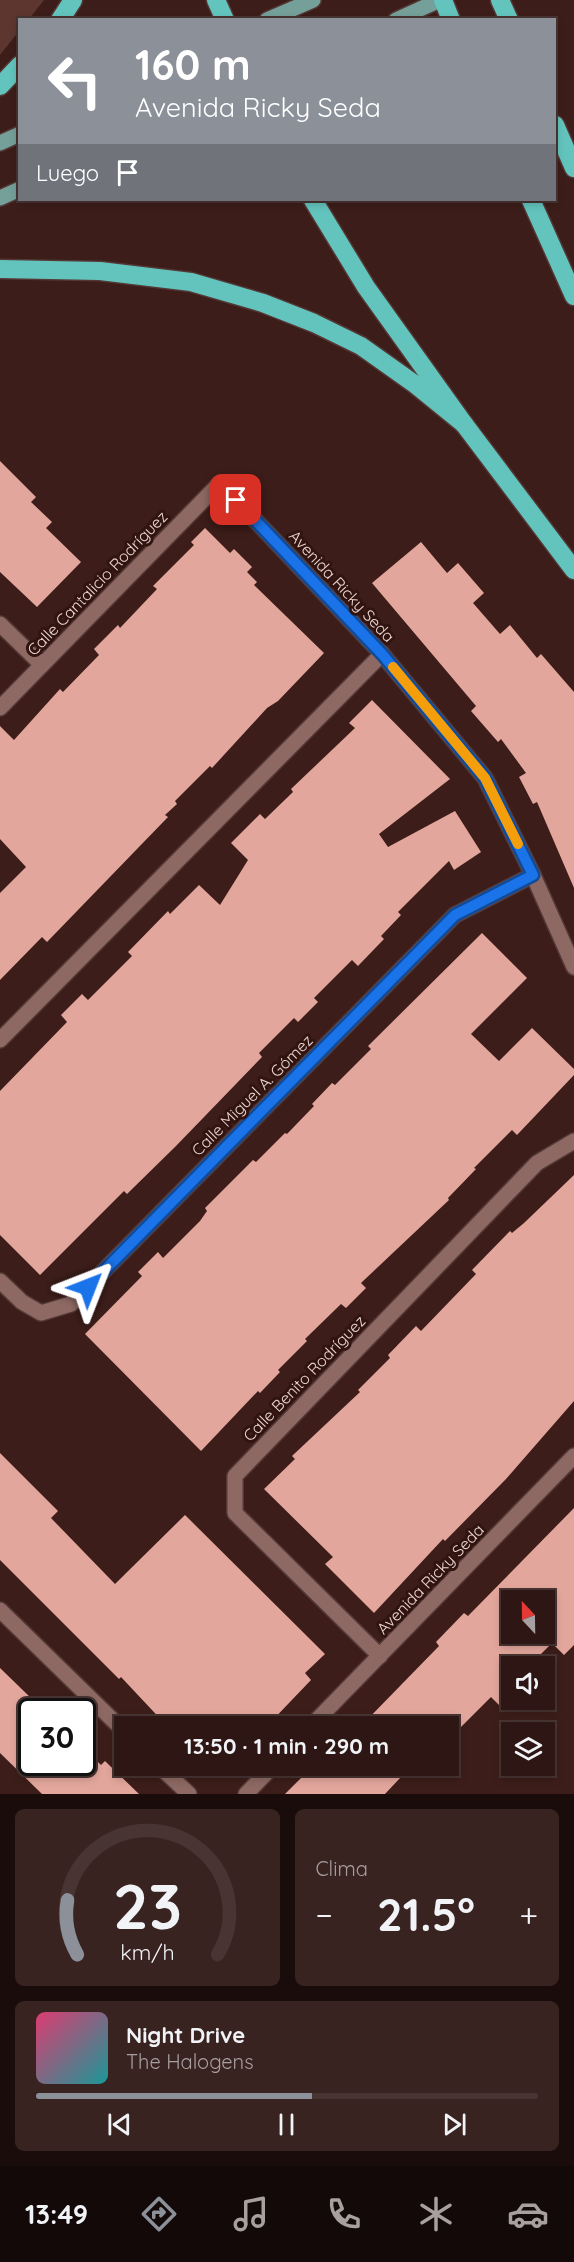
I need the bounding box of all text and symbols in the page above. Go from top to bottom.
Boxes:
text: 160 m [135,38,251,91]
icon: left [36,42,114,120]
text: Avenida Ricky Seda [135,90,381,124]
icon: arrive [111,156,144,189]
text: Luego [36,159,99,187]
pin [210,474,261,525]
icon: arrive [219,483,252,516]
street label: Calle Cantalicio Rodríguez [23,507,171,659]
street label: Avenida Ricky Seda [285,526,399,646]
street label: Calle Miguel A. Gómez [187,1030,317,1160]
position arrow [56,1255,120,1319]
street label: Calle Benito Rodríguez [239,1311,369,1445]
street label: Avenida Ricky Seda [372,1520,488,1638]
north arrow [501,1590,555,1644]
map controls [501,1590,555,1776]
button: sound [501,1656,555,1710]
speed limit sign: 30 [18,1698,96,1776]
button: layers [501,1722,555,1776]
text: 13:50 · 1 min · 290 m [184,1732,389,1760]
text: Clima [316,1856,368,1881]
text: 23 [113,1867,182,1945]
text: 21.5° [377,1886,475,1942]
text: − [316,1894,333,1935]
text: + [519,1894,538,1935]
text: km/h [120,1939,174,1965]
text: Night Drive [126,2021,245,2049]
text: The Halogens [126,2049,254,2074]
icon: previous [103,2108,136,2141]
icon: pause [270,2108,303,2141]
icon: next [438,2108,471,2141]
icon: directions [138,2193,180,2235]
icon: music [230,2193,272,2235]
icon: phone [323,2193,365,2235]
icon: climate [415,2193,457,2235]
icon: car [507,2193,549,2235]
text: 13:49 [25,2197,88,2231]

